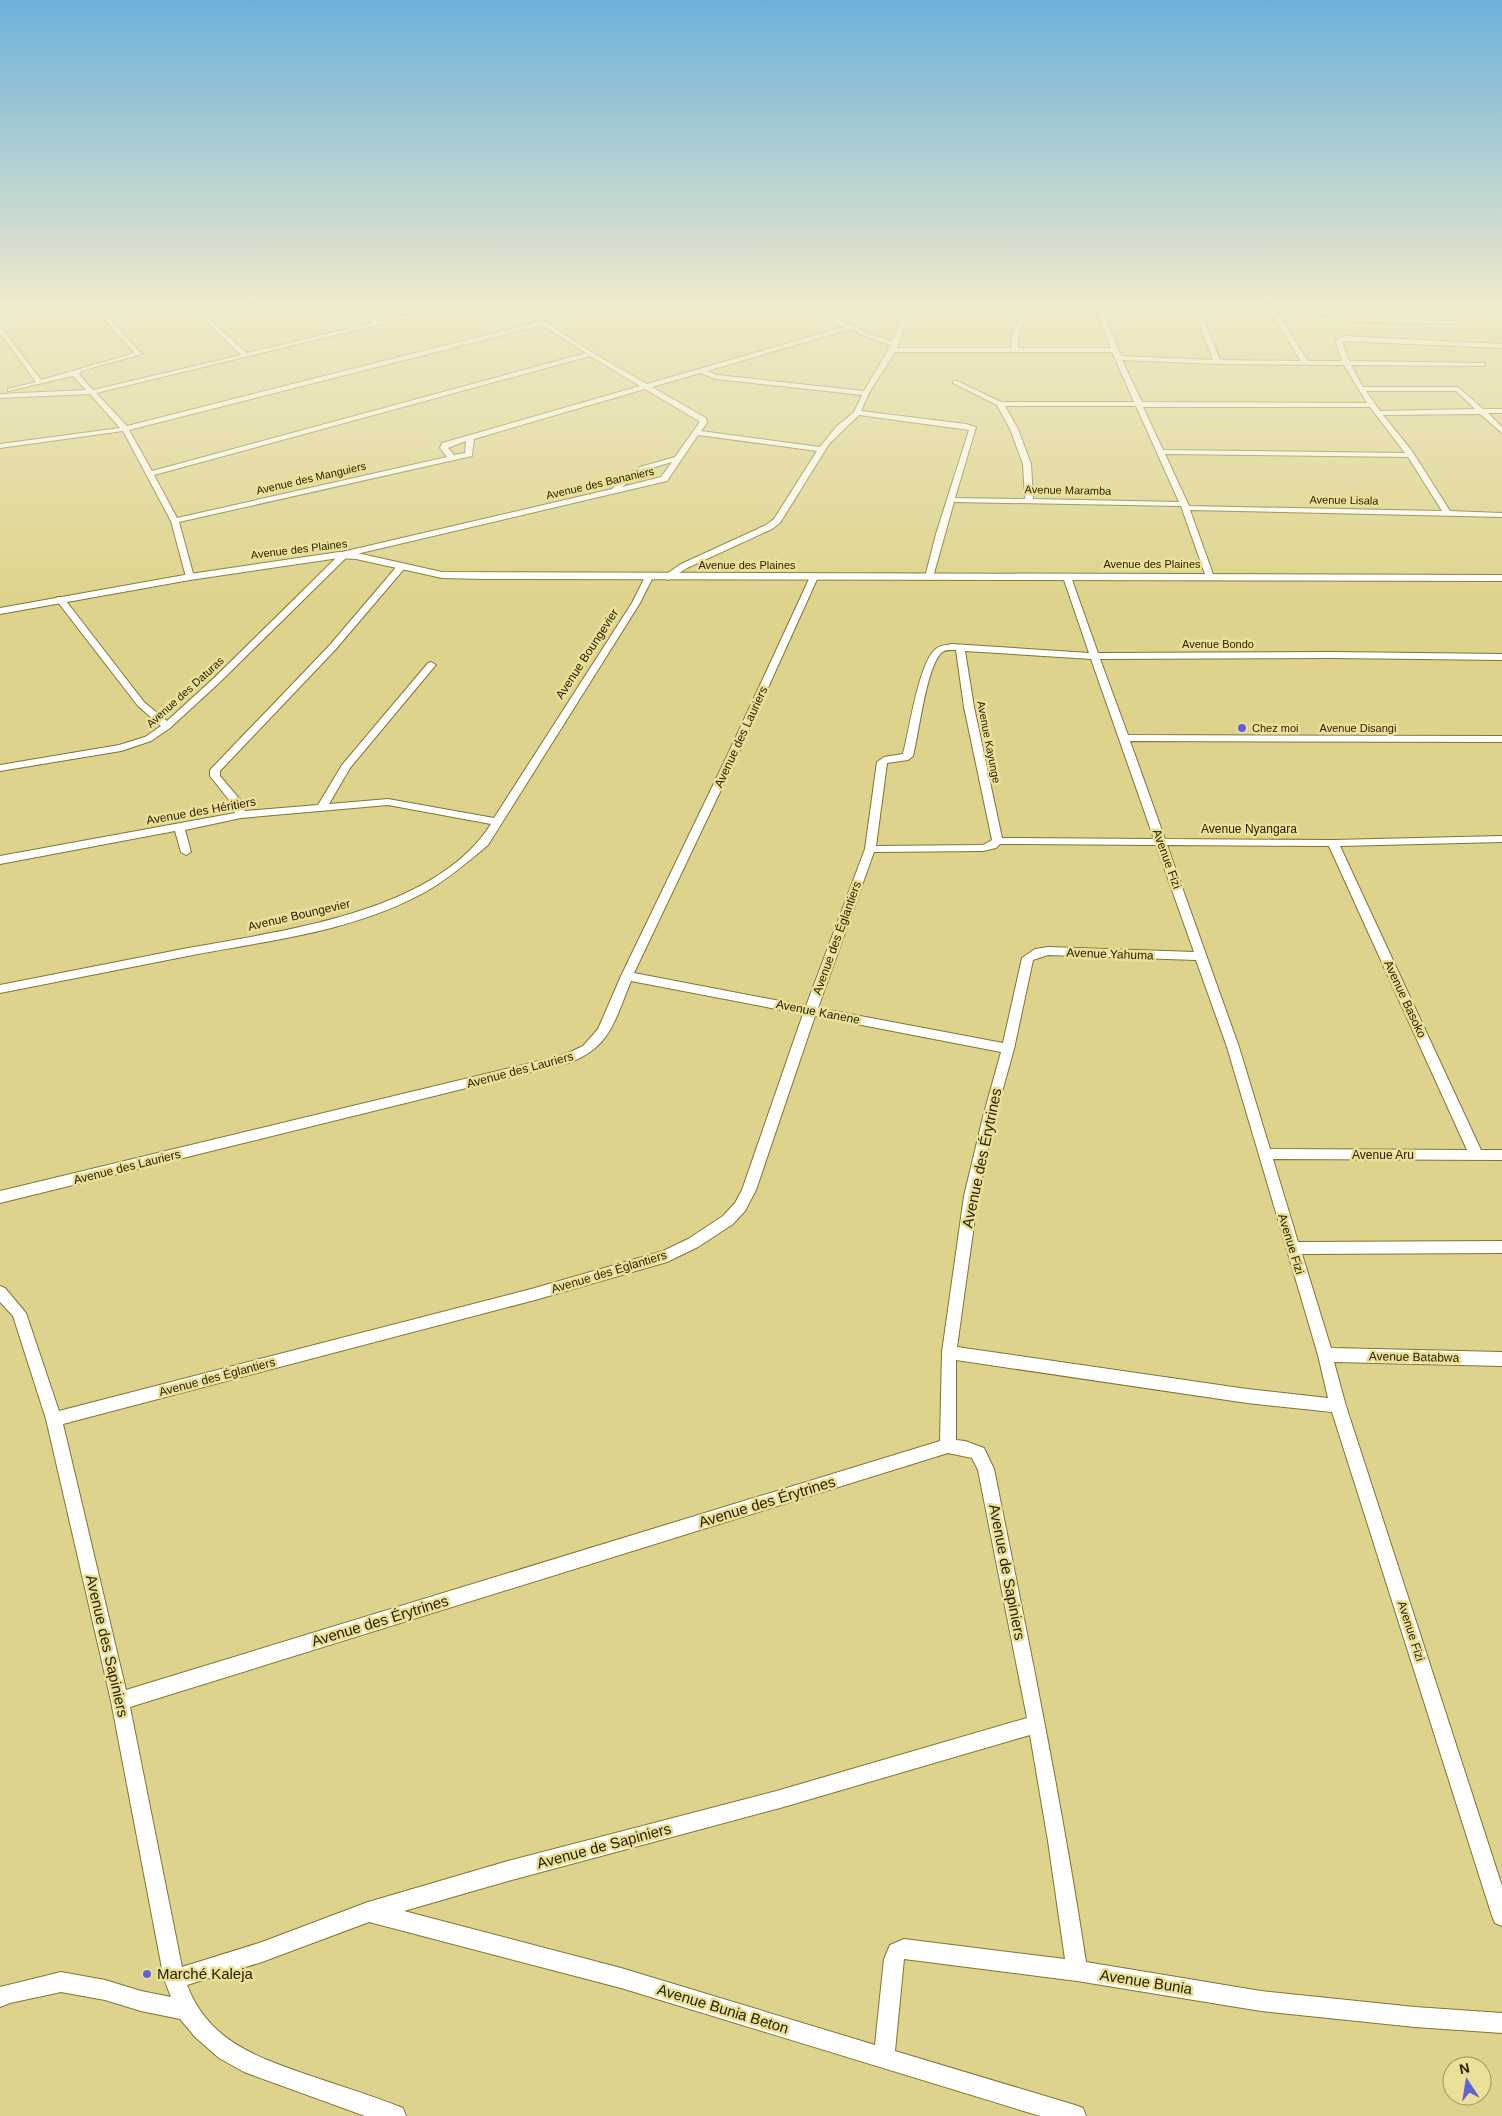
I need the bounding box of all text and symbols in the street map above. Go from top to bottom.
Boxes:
street label: Avenue des Manguiers [255,459,368,496]
street label: Avenue des Bananiers [545,465,656,501]
street label: Avenue Maramba [1025,483,1112,497]
street label: Avenue Lisala [1309,493,1379,507]
street label: Avenue des Plaines [250,537,348,561]
street label: Avenue des Plaines [1103,558,1201,570]
street label: Avenue des Plaines [698,559,796,571]
street label: Avenue Boungevier [553,606,621,702]
street label: Avenue Bondo [1182,638,1254,650]
street label: Avenue des Daturas [144,654,226,730]
street label: Avenue des Lauriers [711,684,771,790]
street label: Avenue Kayunge [975,700,1003,784]
marker: Chez moi [1236,722,1248,734]
place label: Chez moi [1252,722,1298,734]
street label: Avenue Disangi [1320,722,1396,734]
street label: Avenue des Héritiers [145,794,257,828]
street label: Avenue Nyangara [1201,822,1297,836]
street label: Avenue Fizi [1150,827,1184,891]
street label: Avenue des Églantiers [809,879,864,997]
street label: Avenue Boungevier [246,896,352,934]
street label: Avenue Yahuma [1066,945,1154,963]
street label: Avenue Basoko [1381,958,1429,1040]
street label: Avenue Kanene [775,997,861,1027]
street label: Avenue des Lauriers [465,1049,575,1091]
street label: Avenue des Érytrines [958,1087,1005,1229]
street label: Avenue des Lauriers [72,1147,182,1187]
street label: Avenue Aru [1352,1148,1414,1162]
street label: Avenue Fizi [1275,1212,1307,1276]
street label: Avenue des Églantiers [549,1247,668,1296]
street label: Avenue Batabwa [1369,1349,1460,1365]
street label: Avenue des Églantiers [157,1354,277,1399]
street label: Avenue des Érytrines [696,1473,837,1530]
street label: Avenue de Sapiniers [986,1502,1029,1641]
street label: Avenue des Sapiniers [83,1573,132,1719]
street label: Avenue des Érytrines [309,1592,450,1649]
street label: Avenue Fizi [1395,1599,1427,1663]
street label: Avenue de Sapiniers [535,1819,673,1872]
place label: Marché Kaleja [157,1965,254,1982]
street label: Avenue Bunia [1099,1966,1194,1997]
marker: Marché Kaleja [141,1968,153,1980]
street label: Avenue Bunia Beton [655,1980,791,2037]
north arrow [1442,2056,1492,2106]
text: N [1458,2059,1471,2077]

